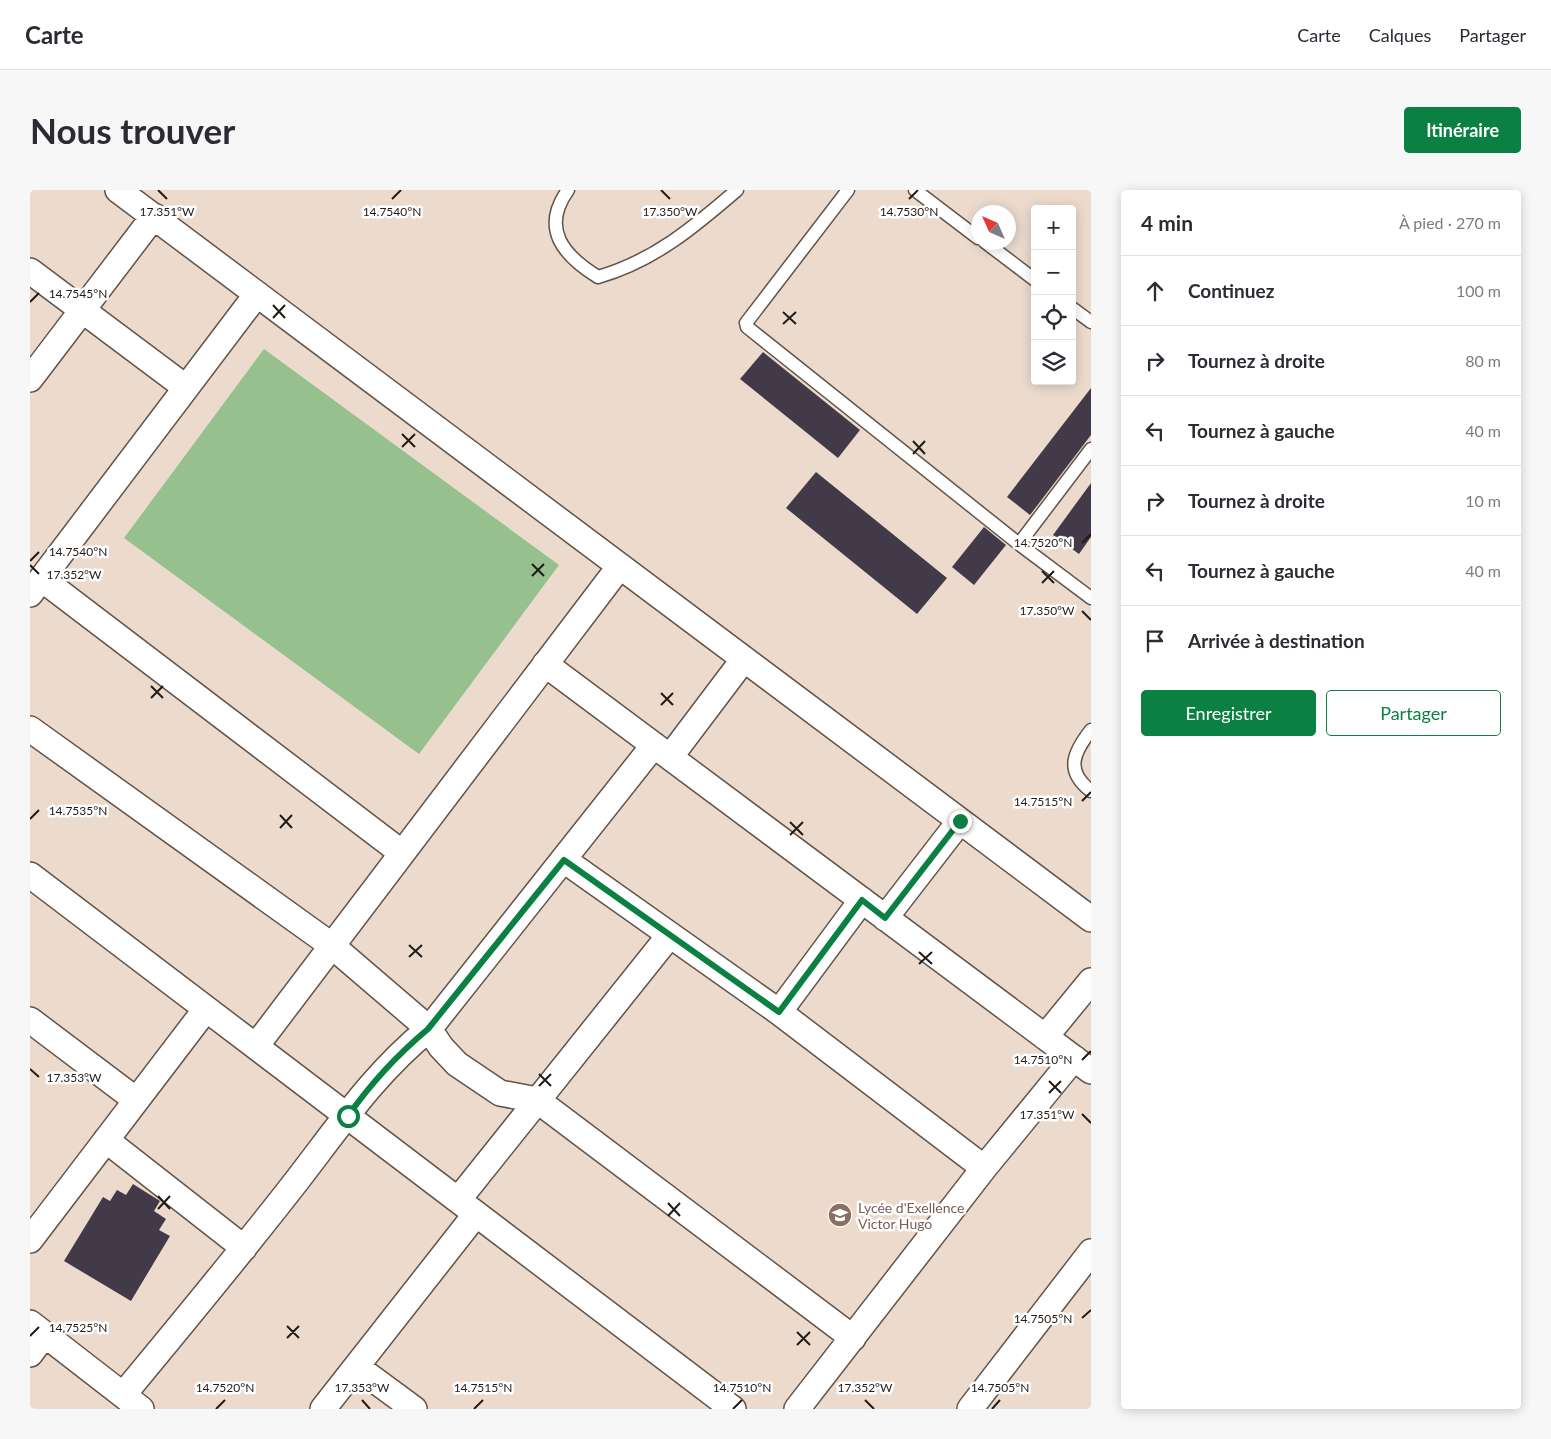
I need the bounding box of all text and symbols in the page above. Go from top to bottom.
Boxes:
text: Carte [25,20,84,49]
text: Carte [1297,24,1341,46]
text: Calques [1369,24,1431,46]
text: Partager [1459,24,1526,46]
button: Itinéraire [1404,107,1521,153]
text: Nous trouver [30,109,235,151]
text: 17.351°W [139,204,195,219]
text: 14.7540°N [363,204,421,219]
text: 17.350°W [642,204,698,219]
text: 14.7530°N [880,204,938,219]
north arrow [971,205,1016,250]
map controls [1031,205,1076,385]
button: + [1031,205,1076,250]
text: 4 min [1141,210,1193,235]
text: À pied · 270 m [1399,213,1501,232]
button: − [1031,250,1076,295]
icon: ahead [1141,277,1169,305]
text: Continuez [1188,279,1274,302]
text: 100 m [1456,281,1501,300]
text: 14.7545°N [49,286,107,301]
button: locate [1031,295,1076,340]
button: layers [1031,340,1076,385]
icon: right [1141,347,1169,375]
text: Tournez à droite [1188,349,1325,372]
text: 80 m [1465,351,1501,370]
icon: left [1141,417,1169,445]
text: Tournez à gauche [1188,419,1335,442]
text: 40 m [1465,421,1501,440]
icon: right [1141,487,1169,515]
text: Tournez à droite [1188,489,1325,512]
text: 10 m [1465,491,1501,510]
text: 14.7520°N [1014,535,1072,550]
text: 14.7540°N [49,544,107,559]
icon: left [1141,557,1169,585]
text: Tournez à gauche [1188,559,1335,582]
text: 40 m [1465,561,1501,580]
text: 17.352°W [46,567,102,582]
text: 17.350°W [1019,603,1075,618]
icon: arrive [1141,627,1169,655]
text: Arrivée à destination [1188,629,1365,652]
button: Enregistrer [1141,690,1316,736]
button: Partager [1326,690,1501,736]
text: 14.7515°N [1014,794,1072,809]
text: 14.7535°N [49,803,107,818]
route end [949,810,972,833]
text: 14.7510°N [1014,1052,1072,1067]
text: 17.353°W [46,1070,102,1085]
route start [337,1105,360,1128]
text: 17.351°W [1019,1107,1075,1122]
place label: Lycée d'Exellence Victor Hugo [858,1199,964,1232]
school or university icon: Lycée d'Exellence Victor Hugo [827,1202,853,1228]
text: 14.7505°N [1014,1311,1072,1326]
text: 14.7525°N [49,1320,107,1335]
text: 14.7520°N [196,1380,254,1395]
text: 17.353°W [334,1380,390,1395]
text: 14.7515°N [454,1380,512,1395]
text: 14.7510°N [713,1380,771,1395]
text: 17.352°W [837,1380,893,1395]
text: 14.7505°N [971,1380,1029,1395]

